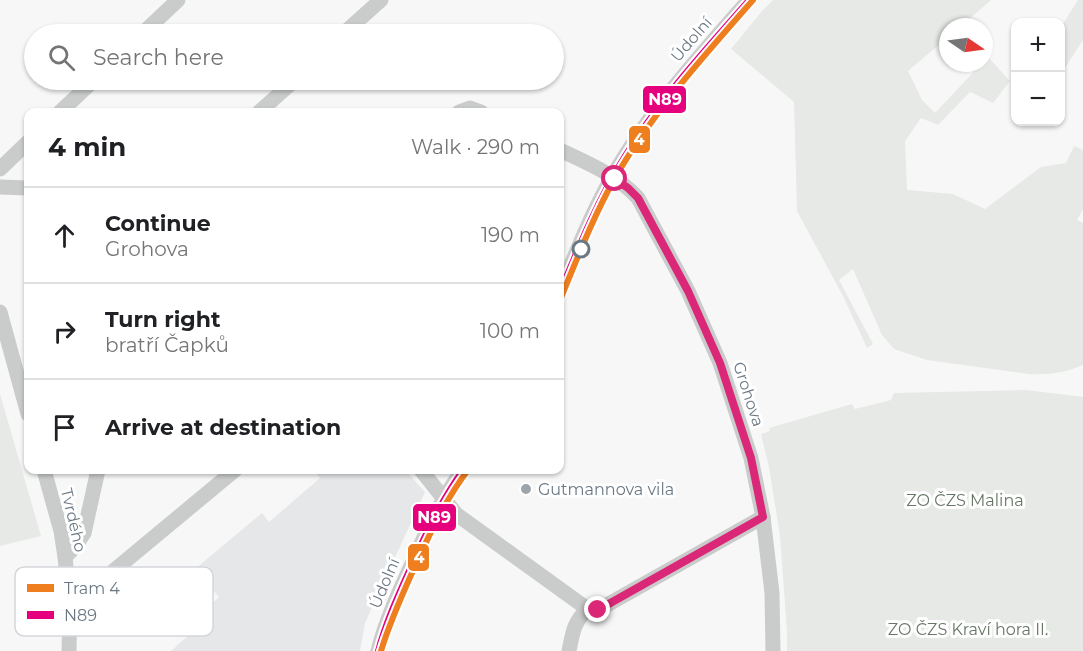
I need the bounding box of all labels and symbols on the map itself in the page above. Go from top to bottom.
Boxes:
street label: Údolní [667,13,716,66]
north arrow [939,18,993,72]
line badge: N89 [642,85,687,114]
text: N89 [648,90,682,109]
line badge: 4 [628,125,651,154]
text: 4 [633,130,645,149]
route start [601,165,627,191]
unlabelled marker [572,240,590,258]
street label: Grohova [729,359,768,429]
place label: Gutmannova vila [538,480,674,499]
marker: Gutmannova vila [519,482,533,496]
street label: Tvrdého [57,486,90,554]
park label: ZO ČZS Malina [906,491,1024,510]
line badge: N89 [412,503,457,532]
text: N89 [417,508,451,527]
line badge: 4 [407,543,430,572]
text: 4 [413,548,425,567]
street label: Údolní [365,554,404,611]
legend [15,567,213,636]
text: Tram 4 [64,579,120,598]
route end [584,596,610,622]
text: N89 [64,606,97,625]
park label: ZO ČZS Kraví hora II. [888,620,1048,639]

